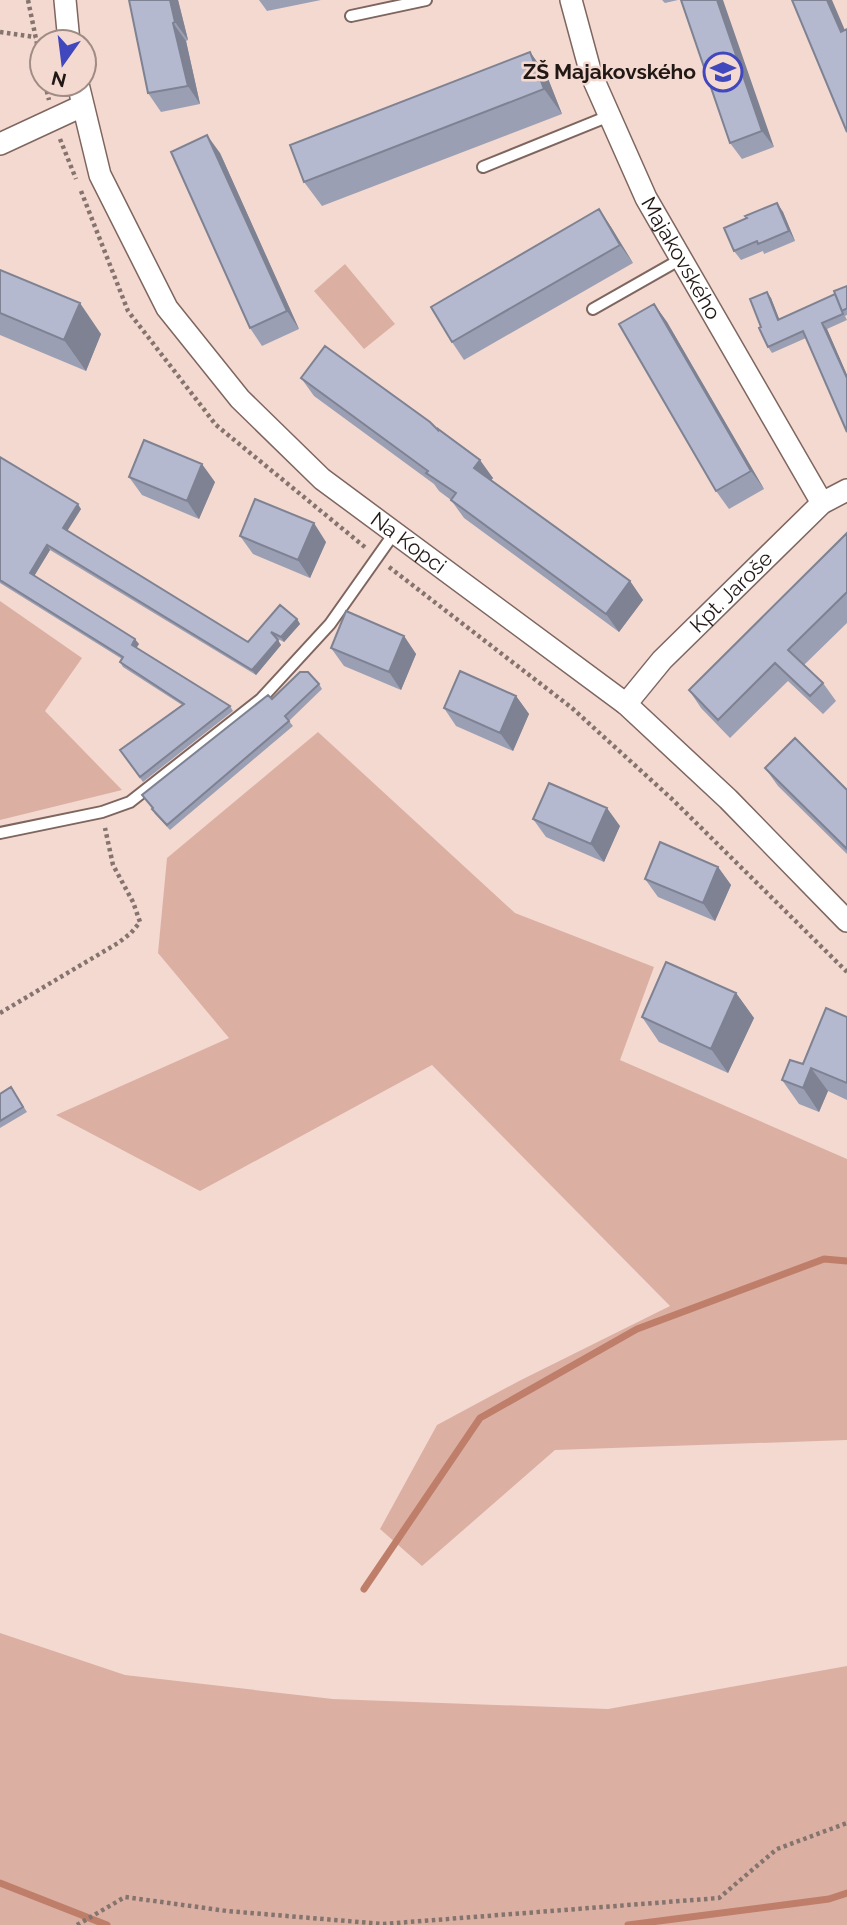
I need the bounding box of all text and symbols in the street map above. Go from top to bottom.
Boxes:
north arrow [28,28,98,98]
school or university icon: ZŠ Majakovského [702,51,744,93]
place label: ZŠ Majakovského [523,59,696,84]
text: N [49,67,69,92]
street label: Majakovského [636,192,726,324]
street label: Na Kopci [366,506,451,578]
street label: Kpt. Jaroše [685,546,777,637]

